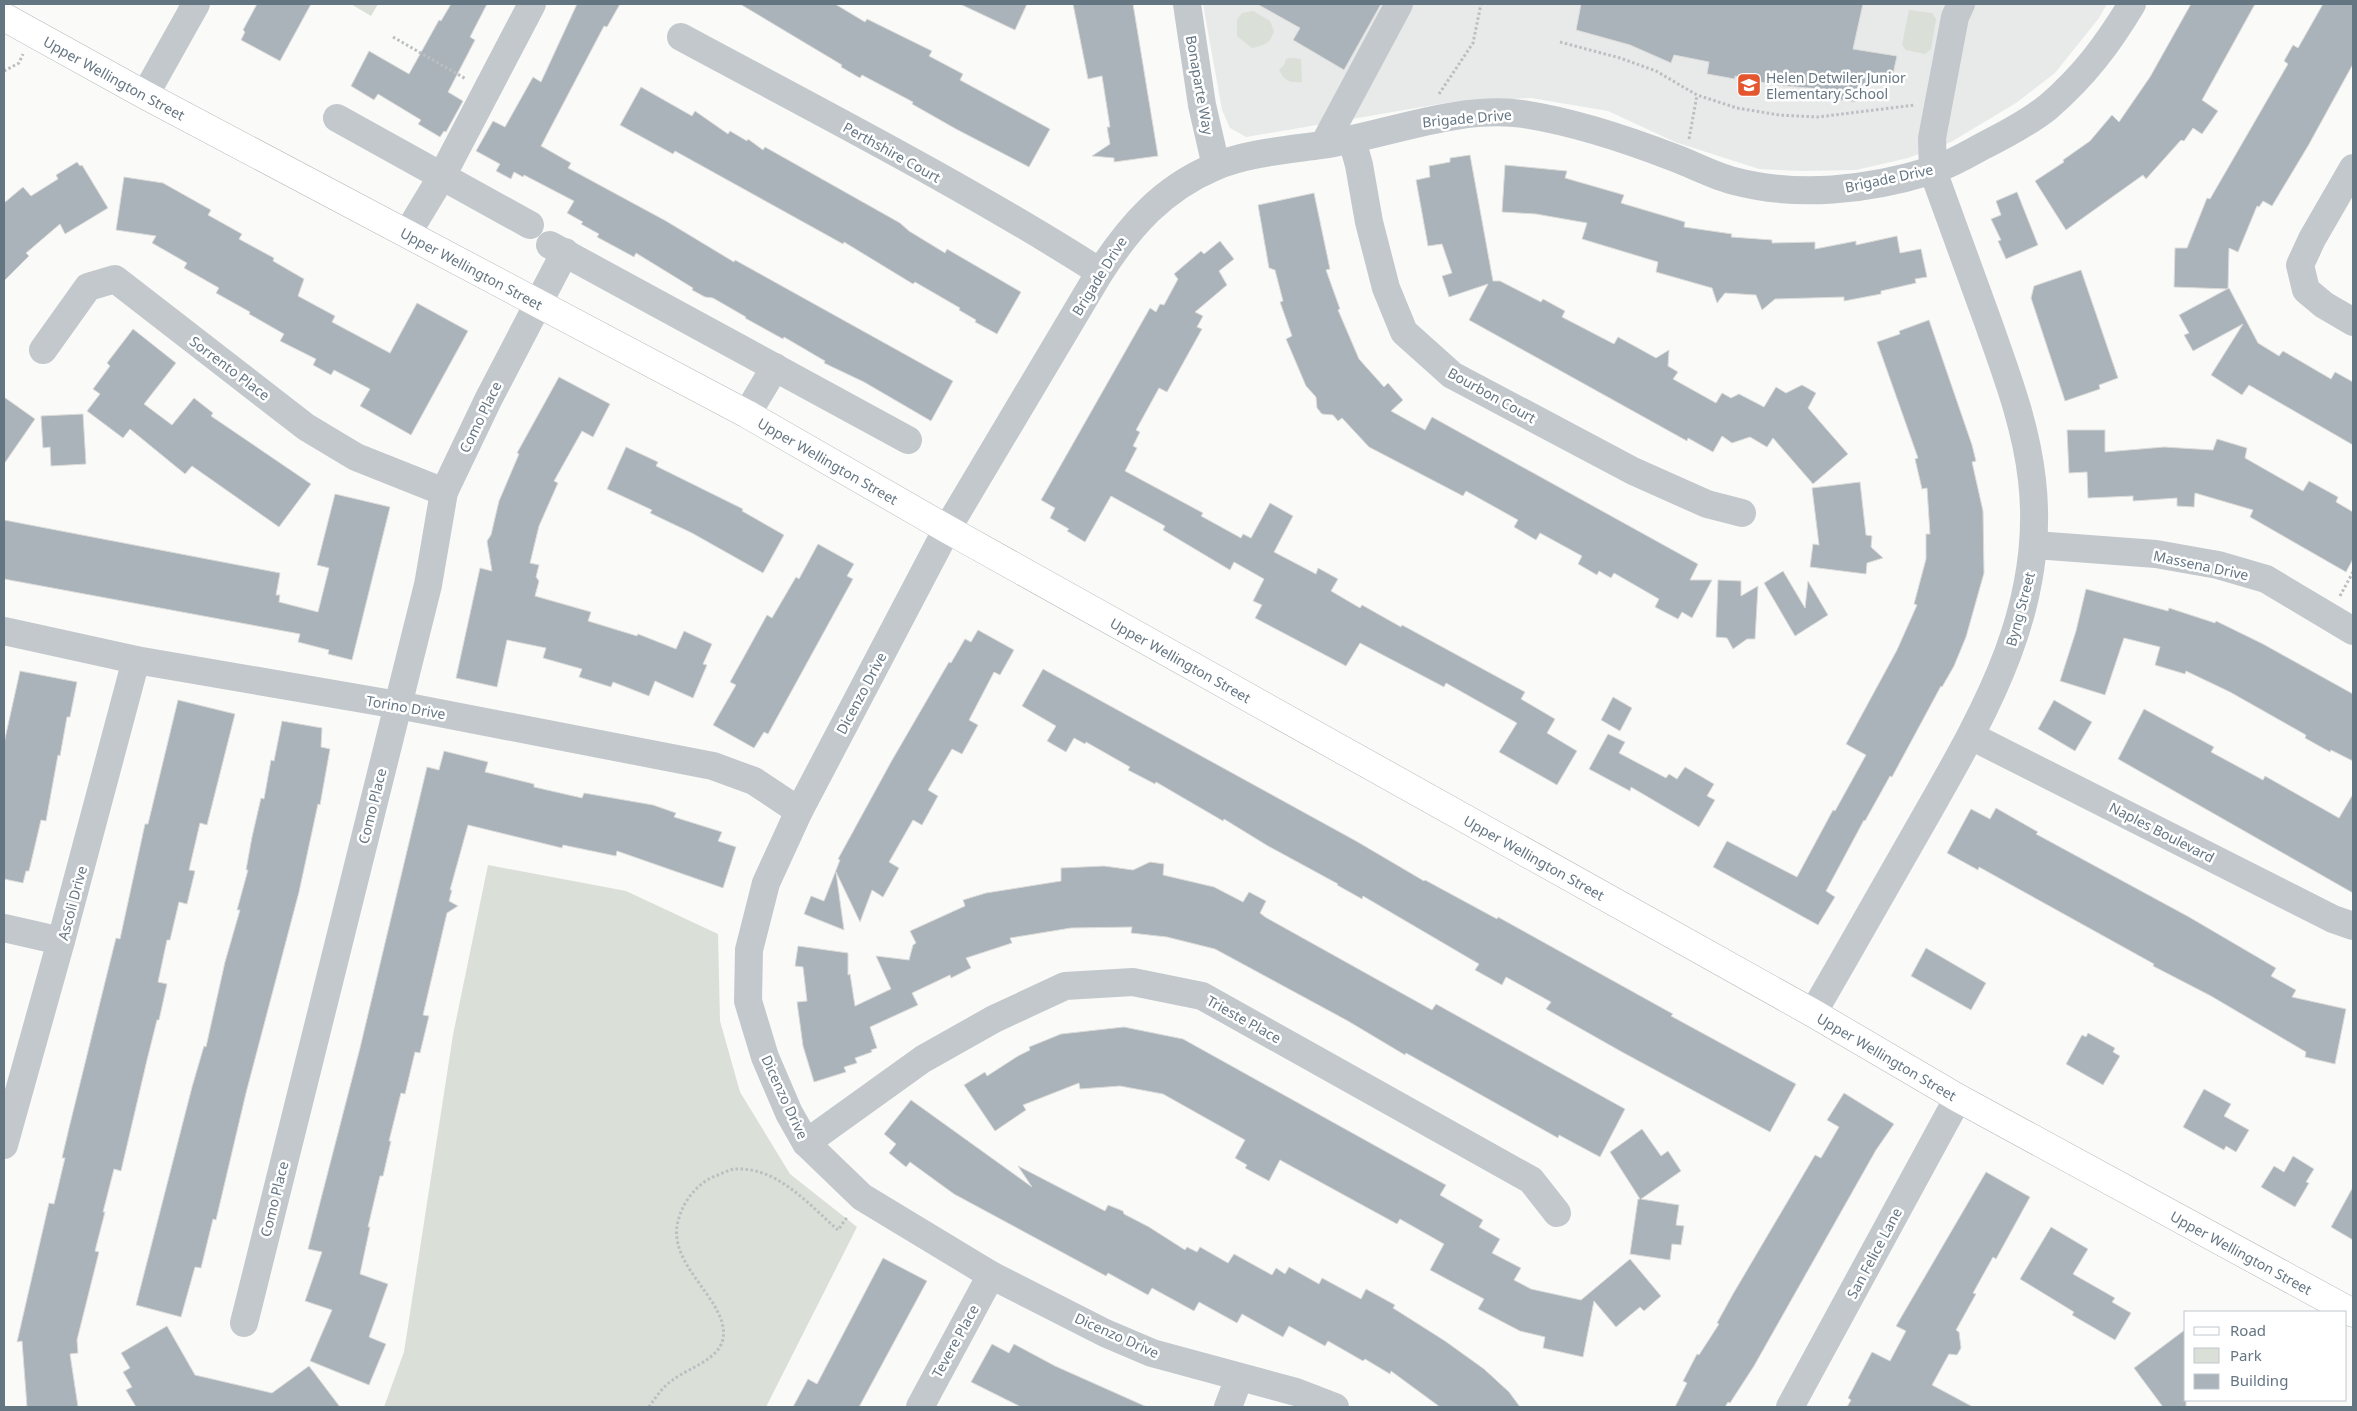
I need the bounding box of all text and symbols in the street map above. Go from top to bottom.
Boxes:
street label: Upper Wellington Street [40,31,188,124]
street label: Bonaparte Way [1182,34,1218,137]
place label: Helen Detwiler Junior Elementary School [1766,68,1906,103]
school or university icon: Helen Detwiler Junior Elementary School [1736,72,1762,98]
street label: Brigade Drive [1421,105,1513,131]
street label: Perthshire Court [840,117,944,187]
street label: Brigade Drive [1843,159,1935,197]
street label: Upper Wellington Street [397,223,546,314]
street label: Brigade Drive [1067,233,1131,319]
street label: Sorrento Place [186,332,274,404]
street label: Bourbon Court [1444,363,1540,427]
street label: Como Place [455,378,505,456]
street label: Upper Wellington Street [755,413,902,508]
street label: Massena Drive [2152,546,2250,584]
street label: Byng Street [2001,570,2039,648]
street label: Upper Wellington Street [1107,613,1255,707]
street label: Dicenzo Drive [831,649,891,737]
street label: Torino Drive [365,691,447,723]
street label: Como Place [353,766,391,846]
street label: Naples Boulevard [2106,797,2218,867]
street label: Upper Wellington Street [1460,810,1608,904]
street label: Ascoli Drive [53,864,91,942]
street label: Trieste Place [1203,991,1285,1047]
street label: Upper Wellington Street [1814,1008,1960,1105]
street label: Dicenzo Drive [757,1052,813,1142]
street label: Como Place [255,1159,293,1239]
street label: San Felice Lane [1842,1204,1906,1302]
street label: Upper Wellington Street [2167,1206,2316,1299]
street label: Tevere Place [927,1301,983,1381]
street label: Dicenzo Drive [1072,1308,1162,1362]
legend [2184,1311,2347,1401]
text: Road [2230,1320,2266,1340]
text: Park [2230,1345,2262,1365]
text: Building [2230,1370,2288,1390]

